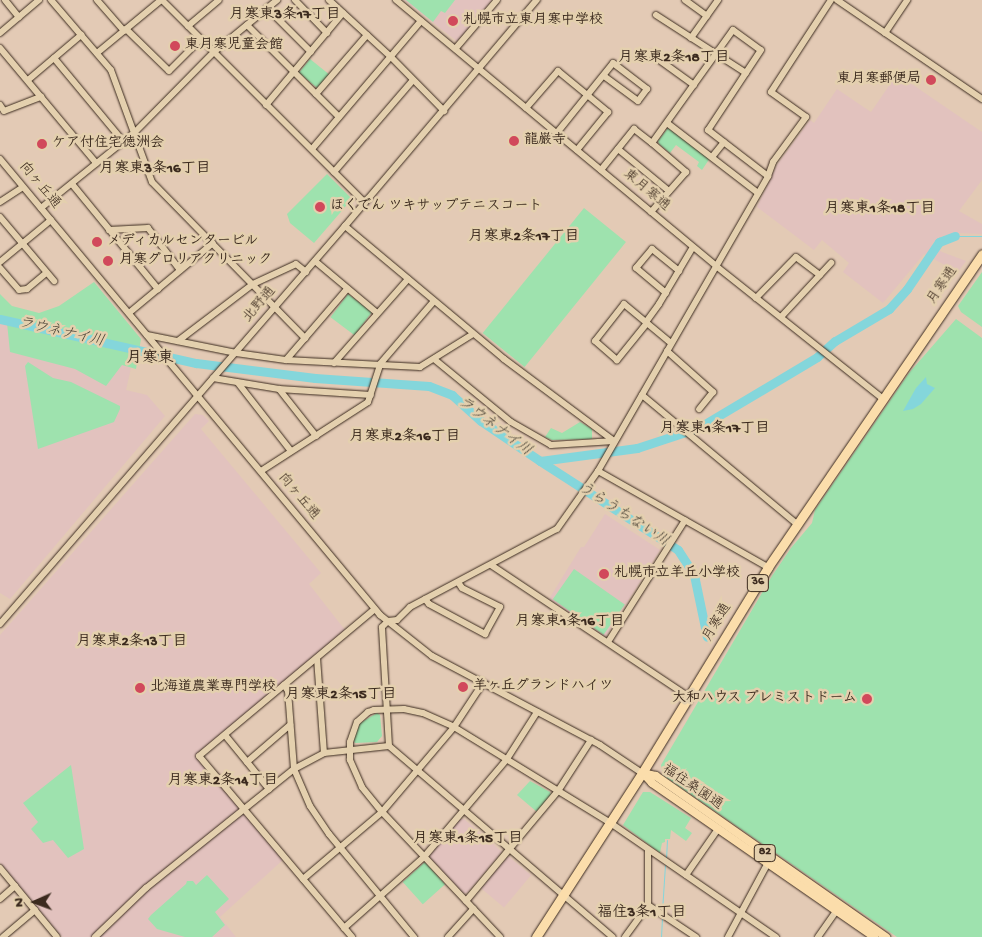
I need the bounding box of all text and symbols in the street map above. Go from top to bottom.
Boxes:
district label: 月寒東3条17丁目 [229,7,341,25]
place label: 札幌市立東月寒中学校 [463,13,603,29]
marker: 札幌市立東月寒中学校 [447,15,459,27]
place label: 東月寒児童会館 [185,38,283,54]
marker: 東月寒児童会館 [169,40,181,52]
district label: 月寒東2条18丁目 [618,50,730,68]
place label: 東月寒郵便局 [837,72,921,88]
marker: 東月寒郵便局 [925,74,937,86]
place label: 龍巌寺 [524,133,566,149]
marker: 龍巌寺 [508,135,520,147]
place label: ケア付住宅徳洲会 [52,136,164,152]
marker: ケア付住宅徳洲会 [36,138,48,150]
street label: 向ヶ丘通 [15,159,63,213]
district label: 月寒東3条16丁目 [99,161,211,179]
street label: 東月寒通 [619,167,673,215]
place label: ほくでん ツキサップテニスコート [330,199,543,215]
marker: ほくでん ツキサップテニスコート [314,201,326,213]
district label: 月寒東1条18丁目 [825,201,935,219]
district label: 月寒東2条17丁目 [468,229,580,247]
place label: メディカルセンタービル [107,234,261,250]
marker: メディカルセンタービル [91,236,103,248]
place label: 月寒グロリアクリニック [119,253,273,269]
marker: 月寒グロリアクリニック [101,254,115,268]
street label: 月寒通 [924,264,962,308]
street label: 北野通 [240,284,280,326]
water label: ラウネナイ川 [15,314,107,352]
district label: 月寒東 [126,350,174,370]
water label: ラウネナイ川 [453,393,535,461]
district label: 月寒東1条17丁目 [660,421,770,439]
district label: 月寒東2条16丁目 [349,429,461,447]
street label: 向ヶ丘通 [274,470,322,524]
water label: うらうちない川 [574,479,672,551]
place label: 札幌市立羊丘小学校 [614,566,740,582]
marker: 札幌市立羊丘小学校 [598,568,610,580]
road number: 36 [747,574,769,592]
street label: 月寒通 [700,601,736,645]
district label: 月寒東1条16丁目 [515,614,625,632]
district label: 月寒東2条13丁目 [76,634,188,652]
place label: 羊ヶ丘グランドハイツ [473,679,613,695]
place label: 北海道農業専門学校 [150,680,276,696]
marker: 羊ヶ丘グランドハイツ [457,681,469,693]
marker: 北海道農業専門学校 [134,682,146,694]
district label: 月寒東2条15丁目 [285,687,397,705]
place label: 大和ハウス プレミストドーム [672,691,857,707]
marker: 大和ハウス プレミストドーム [861,693,873,705]
street label: 福住桑園通 [658,761,726,815]
district label: 月寒東2条14丁目 [168,773,278,791]
district label: 月寒東1条15丁目 [413,831,523,849]
road number: 82 [754,844,776,862]
north arrow [10,877,60,927]
text: N [11,898,28,907]
district label: 福住3条1丁目 [598,905,686,923]

